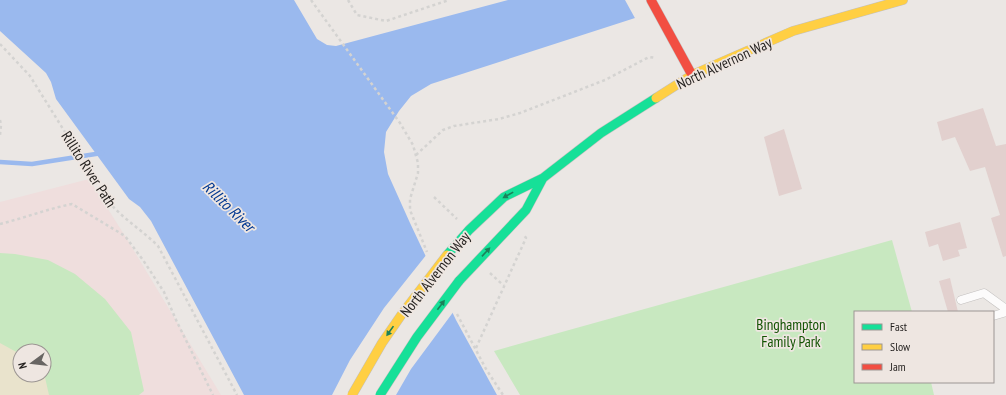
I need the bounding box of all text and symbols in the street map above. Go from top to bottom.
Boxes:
street label: North Alvernon Way [673,32,775,93]
street label: Rillito River Path [57,127,121,211]
water label: Rillito River [199,176,261,238]
one-way arrow [502,192,514,199]
street label: North Alvernon Way [396,227,474,320]
one-way arrow [481,247,490,257]
one-way arrow [436,299,445,310]
legend [854,311,994,383]
park label: Binghampton Family Park [756,315,826,351]
text: Fast [890,319,908,334]
one-way arrow [386,326,394,336]
text: Slow [890,339,911,354]
north arrow [12,343,52,383]
text: Jam [889,359,906,374]
text: N [15,361,30,370]

